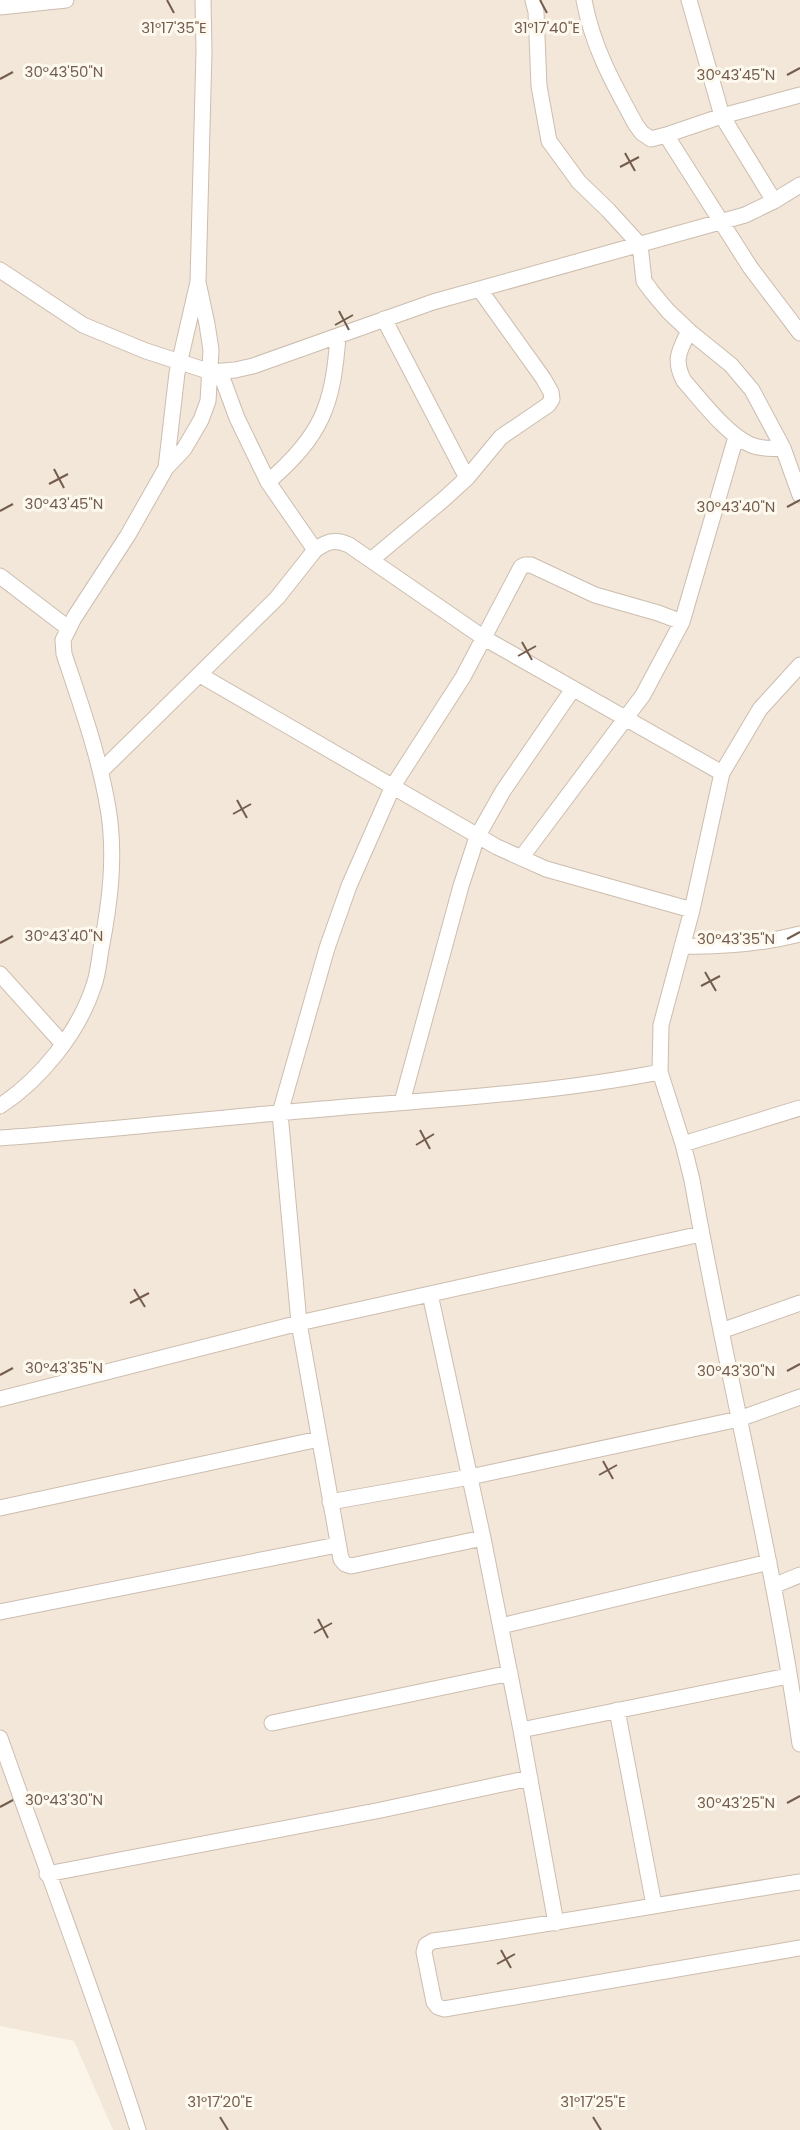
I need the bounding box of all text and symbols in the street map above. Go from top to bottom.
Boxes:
text: 31°17'35"E [141,17,207,38]
text: 31°17'40"E [514,17,580,38]
text: 30°43'50"N [25,61,103,82]
text: 30°43'45"N [697,64,775,85]
text: 30°43'45"N [25,493,103,514]
text: 30°43'40"N [697,496,775,517]
text: 30°43'40"N [25,925,103,946]
text: 30°43'35"N [697,928,775,949]
text: 30°43'35"N [25,1357,103,1378]
text: 30°43'30"N [697,1360,775,1381]
text: 30°43'30"N [25,1789,103,1810]
text: 30°43'25"N [697,1792,775,1813]
text: 31°17'20"E [187,2091,253,2112]
text: 31°17'25"E [560,2091,626,2112]

